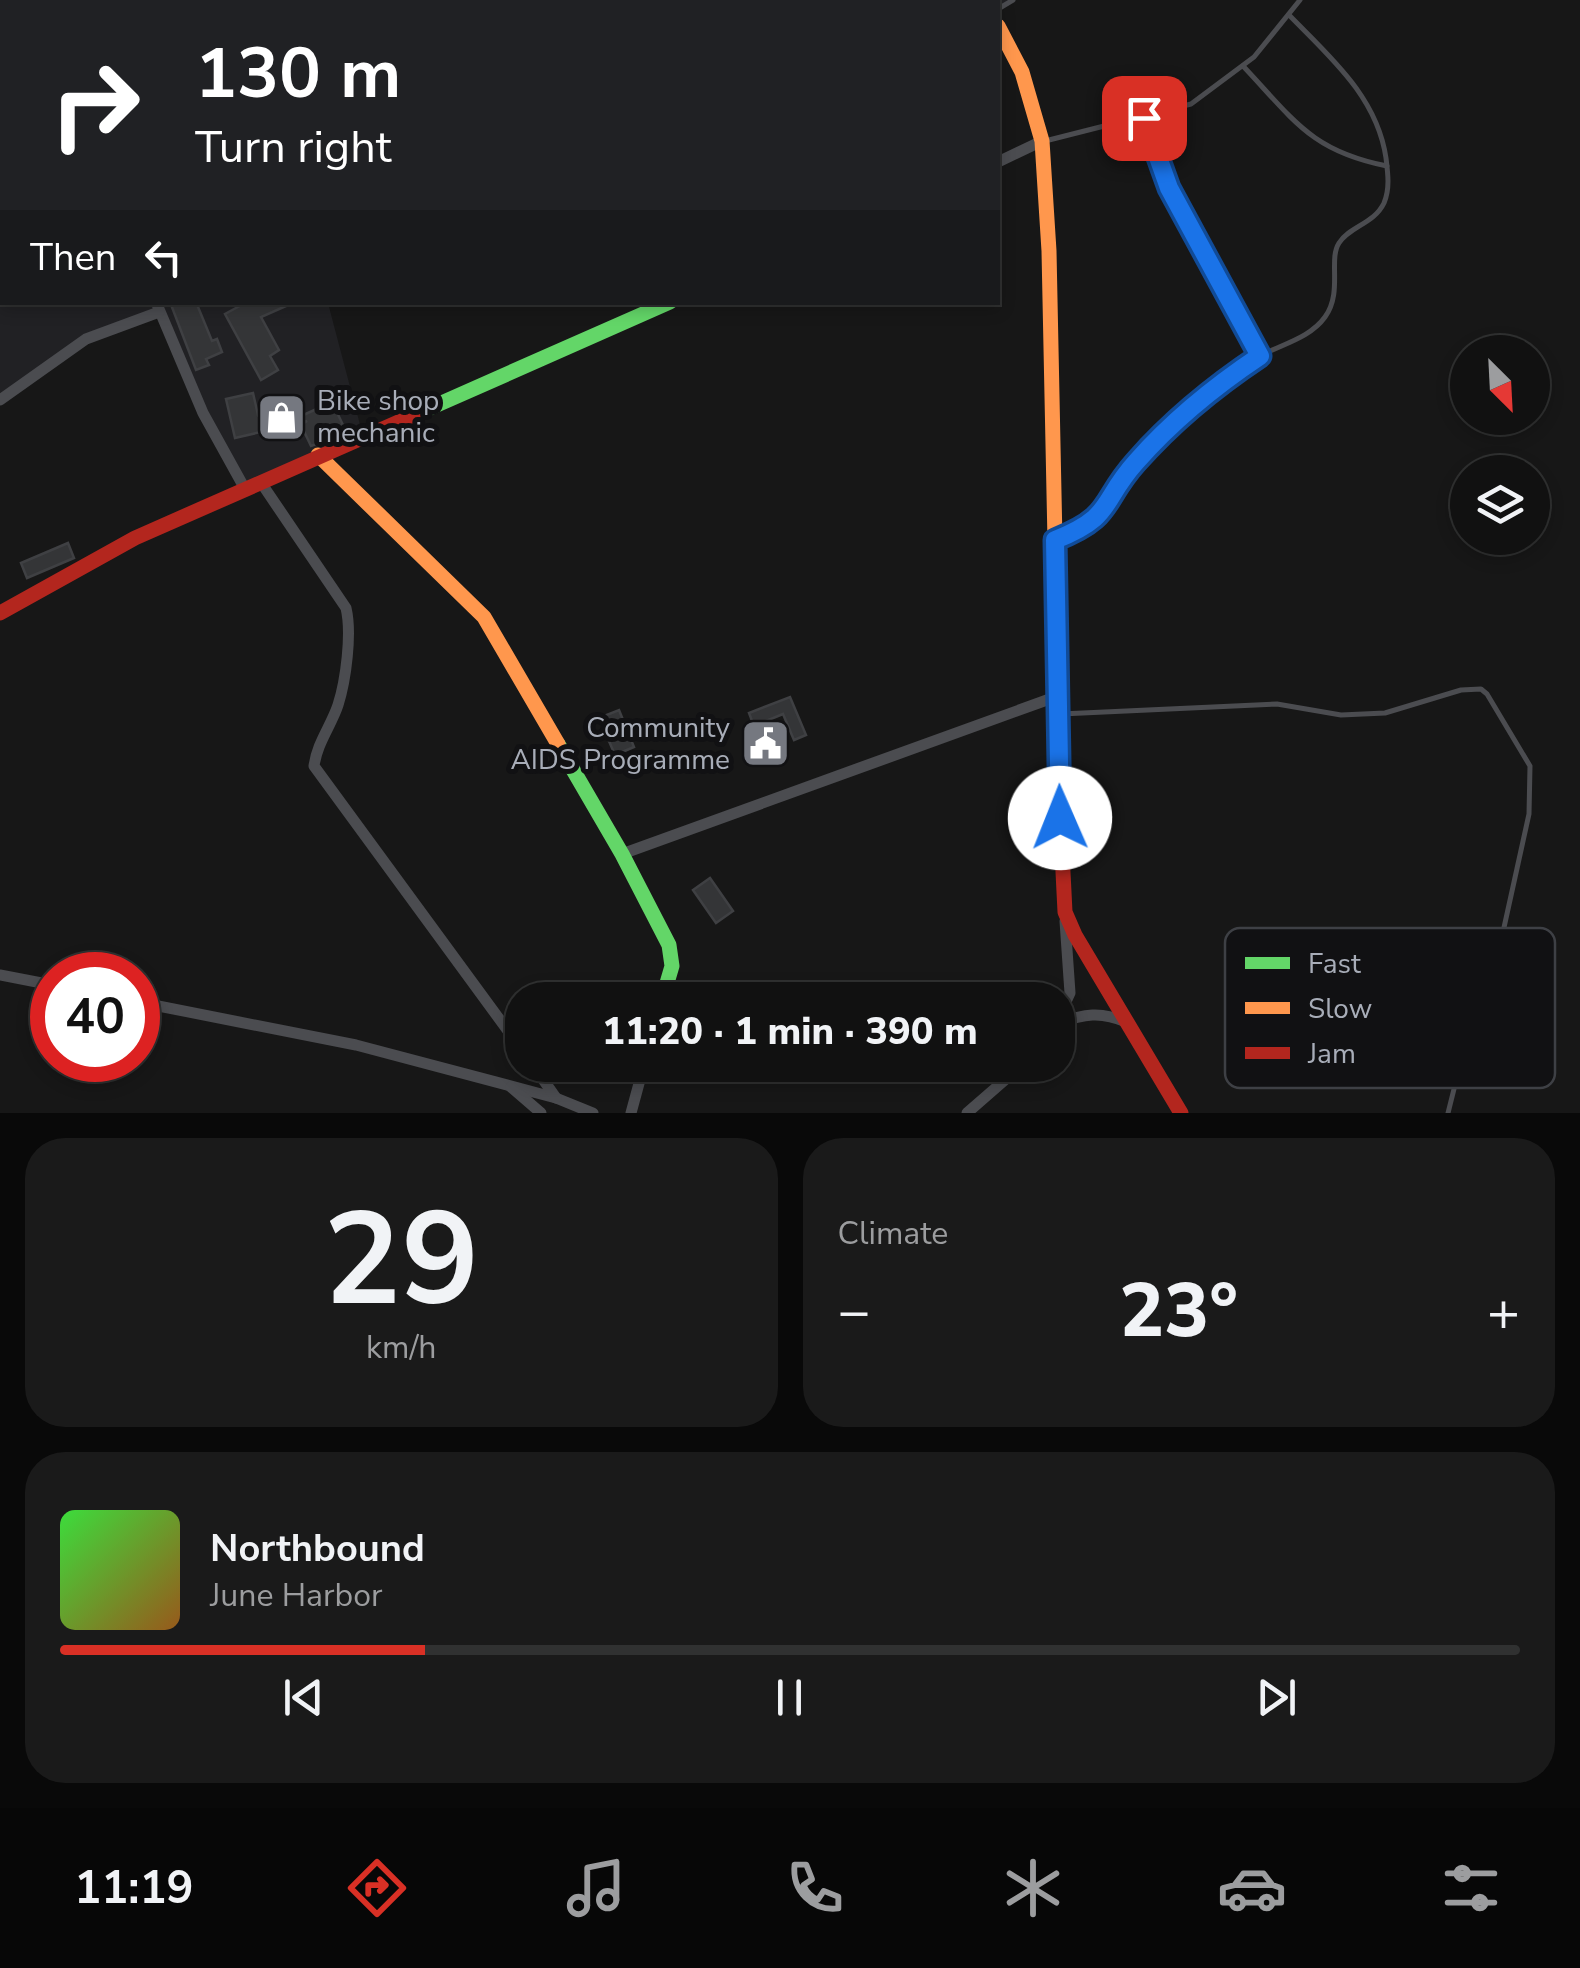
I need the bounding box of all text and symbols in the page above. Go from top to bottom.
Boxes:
text: 130 m [195,26,401,122]
icon: right [30,40,160,170]
pin [1102,76,1187,161]
icon: arrive [1117,91,1172,146]
text: Turn right [195,117,392,178]
icon: left [136,230,191,285]
text: Then [30,232,116,283]
north arrow [1450,335,1550,435]
map controls [1450,335,1550,555]
place label: Bike shop mechanic [317,382,439,452]
shop icon: Bike shop mechanic [256,391,308,443]
button: layers [1450,455,1550,555]
place label: Community AIDS Programme [510,709,731,779]
public building icon: Community AIDS Programme [739,718,791,770]
position arrow [1008,766,1112,870]
legend [1225,928,1555,1088]
text: Fast [1308,945,1361,983]
speed limit sign: 40 [30,952,160,1082]
text: Slow [1308,990,1372,1028]
text: 11:20 · 1 min · 390 m [602,1006,978,1057]
text: Jam [1307,1035,1356,1073]
text: 29 [323,1172,479,1349]
text: Climate [838,1212,948,1255]
text: 23° [1119,1260,1238,1362]
text: − [838,1274,871,1349]
text: + [1487,1274,1520,1349]
text: km/h [366,1326,437,1369]
text: Northbound [210,1523,425,1574]
text: June Harbor [210,1574,382,1617]
icon: previous [276,1670,331,1725]
icon: pause [762,1670,817,1725]
icon: next [1249,1670,1304,1725]
icon: directions [342,1853,412,1923]
icon: music [561,1853,631,1923]
icon: phone [780,1853,850,1923]
icon: climate [998,1853,1068,1923]
icon: car [1217,1853,1287,1923]
icon: filters [1436,1853,1506,1923]
text: 11:19 [74,1858,194,1919]

